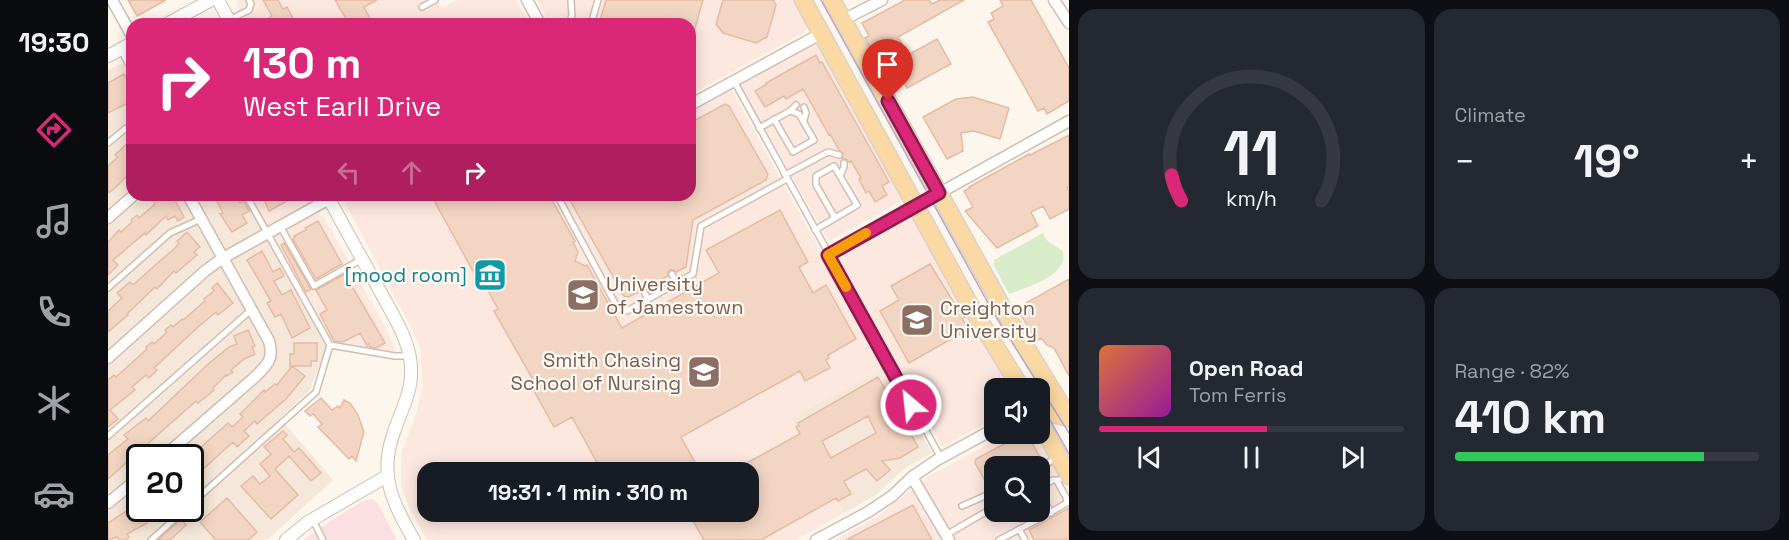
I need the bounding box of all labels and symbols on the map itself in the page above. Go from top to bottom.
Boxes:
pin [862,39,913,101]
museum icon: [mood room] [472,257,508,293]
place label: [mood room] [345,262,467,288]
place label: University of Jamestown [606,271,743,320]
school or university icon: University of Jamestown [565,277,601,313]
place label: Creighton University [940,295,1037,344]
school or university icon: Creighton University [899,302,935,338]
place label: Smith Chasing School of Nursing [510,347,681,396]
school or university icon: Smith Chasing School of Nursing [686,354,722,390]
position arrow [879,373,943,437]
speed limit sign: 20 [126,444,204,522]

